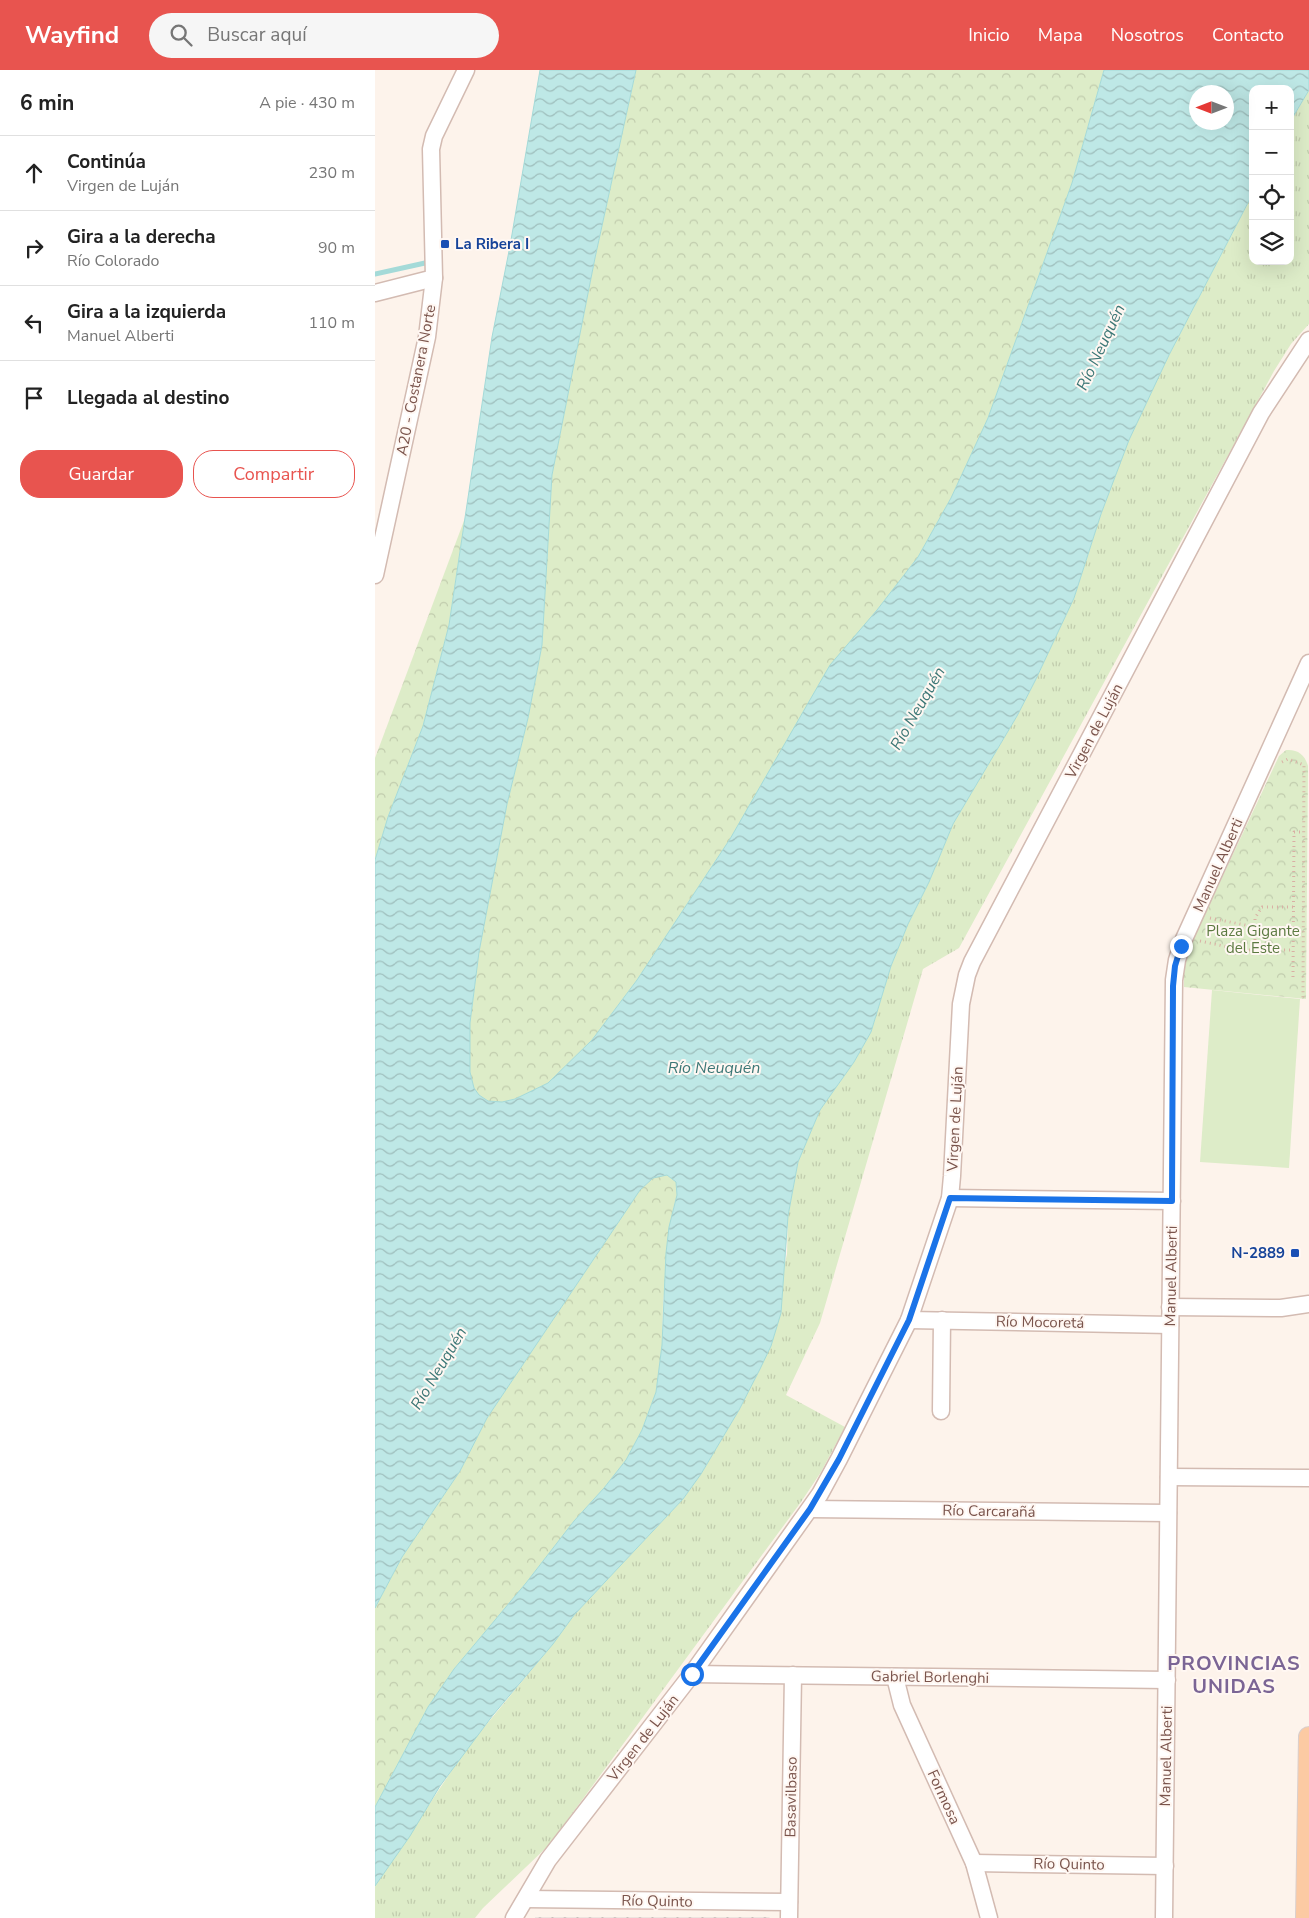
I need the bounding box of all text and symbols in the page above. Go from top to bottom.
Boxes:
search box [149,13,499,58]
text: Wayfind [25,19,119,51]
icon: search [167,21,195,49]
text: Buscar aquí [207,22,307,48]
text: Inicio [968,23,1010,47]
text: Mapa [1038,23,1083,47]
text: Nosotros [1111,23,1184,47]
text: Contacto [1212,23,1284,47]
north arrow [1189,85,1234,130]
map controls [1249,85,1294,265]
button: + [1249,85,1294,130]
text: 6 min [20,89,74,117]
text: A pie · 430 m [259,92,355,114]
button: − [1249,130,1294,175]
text: Continúa [67,149,146,175]
icon: ahead [20,159,48,187]
text: 230 m [308,162,355,184]
text: Virgen de Luján [67,175,179,197]
button: locate [1249,175,1294,220]
button: layers [1249,220,1294,265]
text: Gira a la derecha [67,224,216,250]
icon: right [20,234,48,262]
place label: La Ribera I [455,234,529,254]
text: 90 m [318,237,355,259]
marker: La Ribera I [439,238,451,250]
text: Río Colorado [67,250,159,272]
text: Gira a la izquierda [67,299,226,325]
water label: Río Neuquén [1071,301,1130,394]
street label: A20 - Costanera Norte [392,303,440,457]
icon: left [20,309,48,337]
text: 110 m [308,312,355,334]
text: Manuel Alberti [67,325,174,347]
icon: arrive [20,384,48,412]
text: Llegada al destino [67,385,229,411]
button: Guardar [20,450,183,498]
button: Compartir [193,450,355,498]
water label: Río Neuquén [885,663,951,754]
street label: Virgen de Luján [1060,680,1128,783]
street label: Manuel Alberti [1188,815,1248,915]
park label: Plaza Gigante del Este [1206,921,1300,958]
route end [1170,935,1193,958]
water label: Río Neuquén [668,1057,760,1079]
street label: Virgen de Luján [942,1066,968,1173]
street label: Manuel Alberti [1160,1226,1182,1326]
place label: N-2889 [1231,1243,1285,1263]
marker: N-2889 [1289,1247,1301,1259]
street label: Río Mocoretá [996,1311,1084,1333]
water label: Río Neuquén [406,1323,472,1414]
street label: Río Carcarañá [942,1500,1036,1522]
district label: PROVINCIAS UNIDAS [1167,1650,1301,1700]
route start [681,1663,704,1686]
street label: Gabriel Borlenghi [871,1666,989,1688]
street label: Virgen de Luján [602,1690,683,1786]
street label: Manuel Alberti [1155,1706,1177,1806]
street label: Basavilbaso [780,1756,802,1838]
street label: Formosa [923,1766,965,1828]
street label: Río Quinto [1033,1853,1105,1875]
street label: Río Quinto [621,1890,693,1912]

